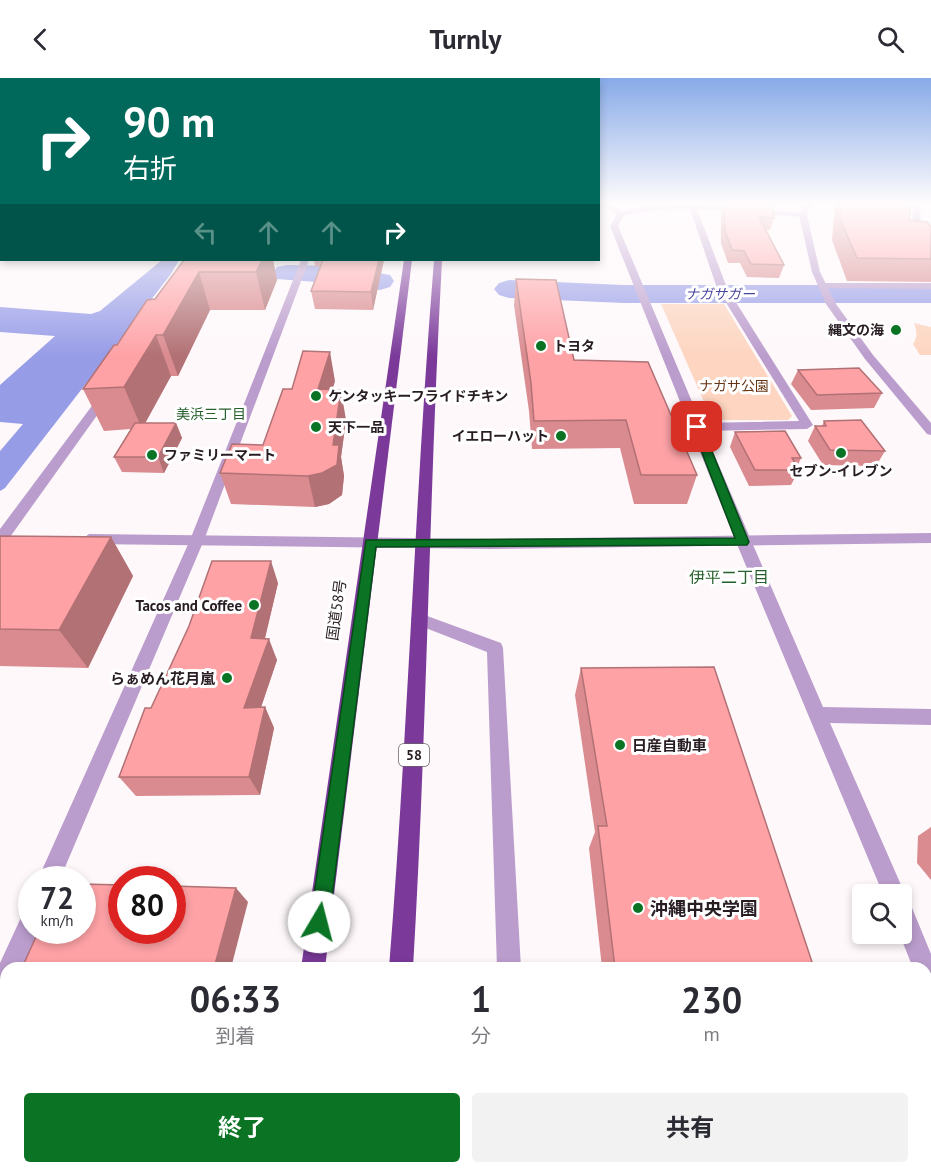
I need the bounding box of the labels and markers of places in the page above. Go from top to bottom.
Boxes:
place label: 縄文の海 [828,321,884,339]
marker: 縄文の海 [889,323,903,337]
place label: トヨタ [553,337,595,355]
marker: トヨタ [534,339,548,353]
place label: ケンタッキーフライドチキン [328,387,508,405]
marker: ケンタッキーフライドチキン [309,389,323,403]
pin [671,401,722,452]
place label: 天下一品 [328,418,384,436]
marker: 天下一品 [309,420,323,434]
place label: イエローハット [451,427,549,445]
marker: イエローハット [554,429,568,443]
place label: ファミリーマート [164,446,276,464]
marker: セブン-イレブン [834,446,848,460]
marker: ファミリーマート [145,448,159,462]
place label: セブン-イレブン [789,462,893,480]
place label: Tacos and Coffee [135,596,242,615]
marker: Tacos and Coffee [247,598,261,612]
place label: らぁめん花月嵐 [110,669,215,688]
marker: らぁめん花月嵐 [220,671,234,685]
place label: 日産自動車 [632,736,707,755]
marker: 日産自動車 [613,738,627,752]
place label: 沖縄中央学園 [650,897,758,920]
marker: 沖縄中央学園 [631,901,645,915]

